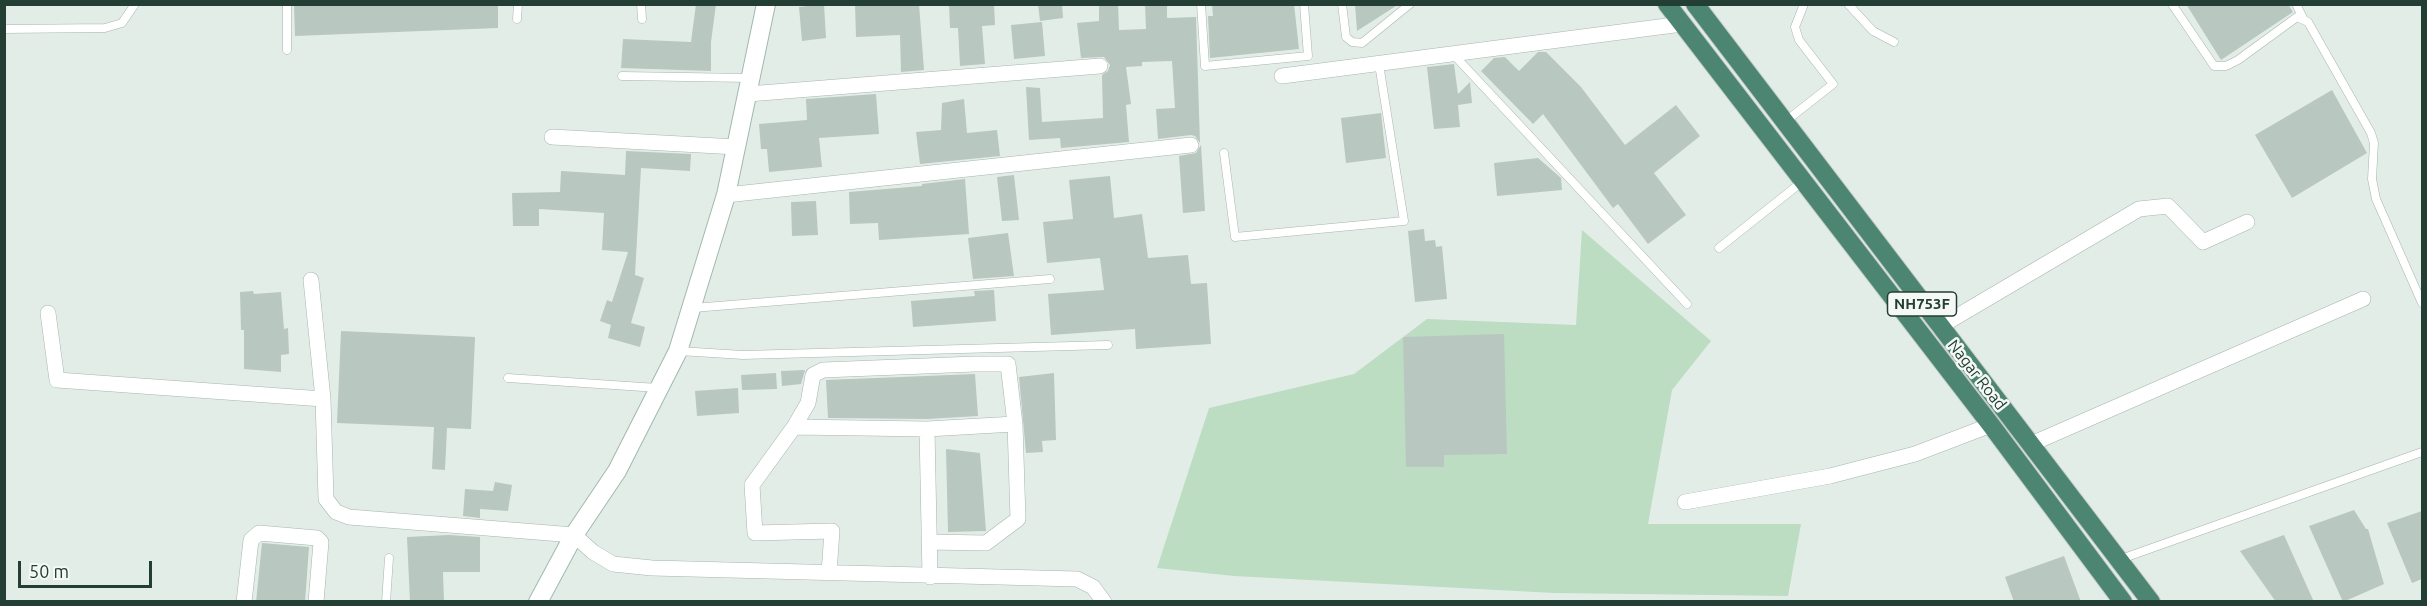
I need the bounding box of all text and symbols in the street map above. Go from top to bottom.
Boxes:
road number: NH753F [1888,292,1956,316]
street label: Nagar Road [1944,336,2010,414]
scale bar [21,549,154,587]
text: 50 m [29,561,69,581]

